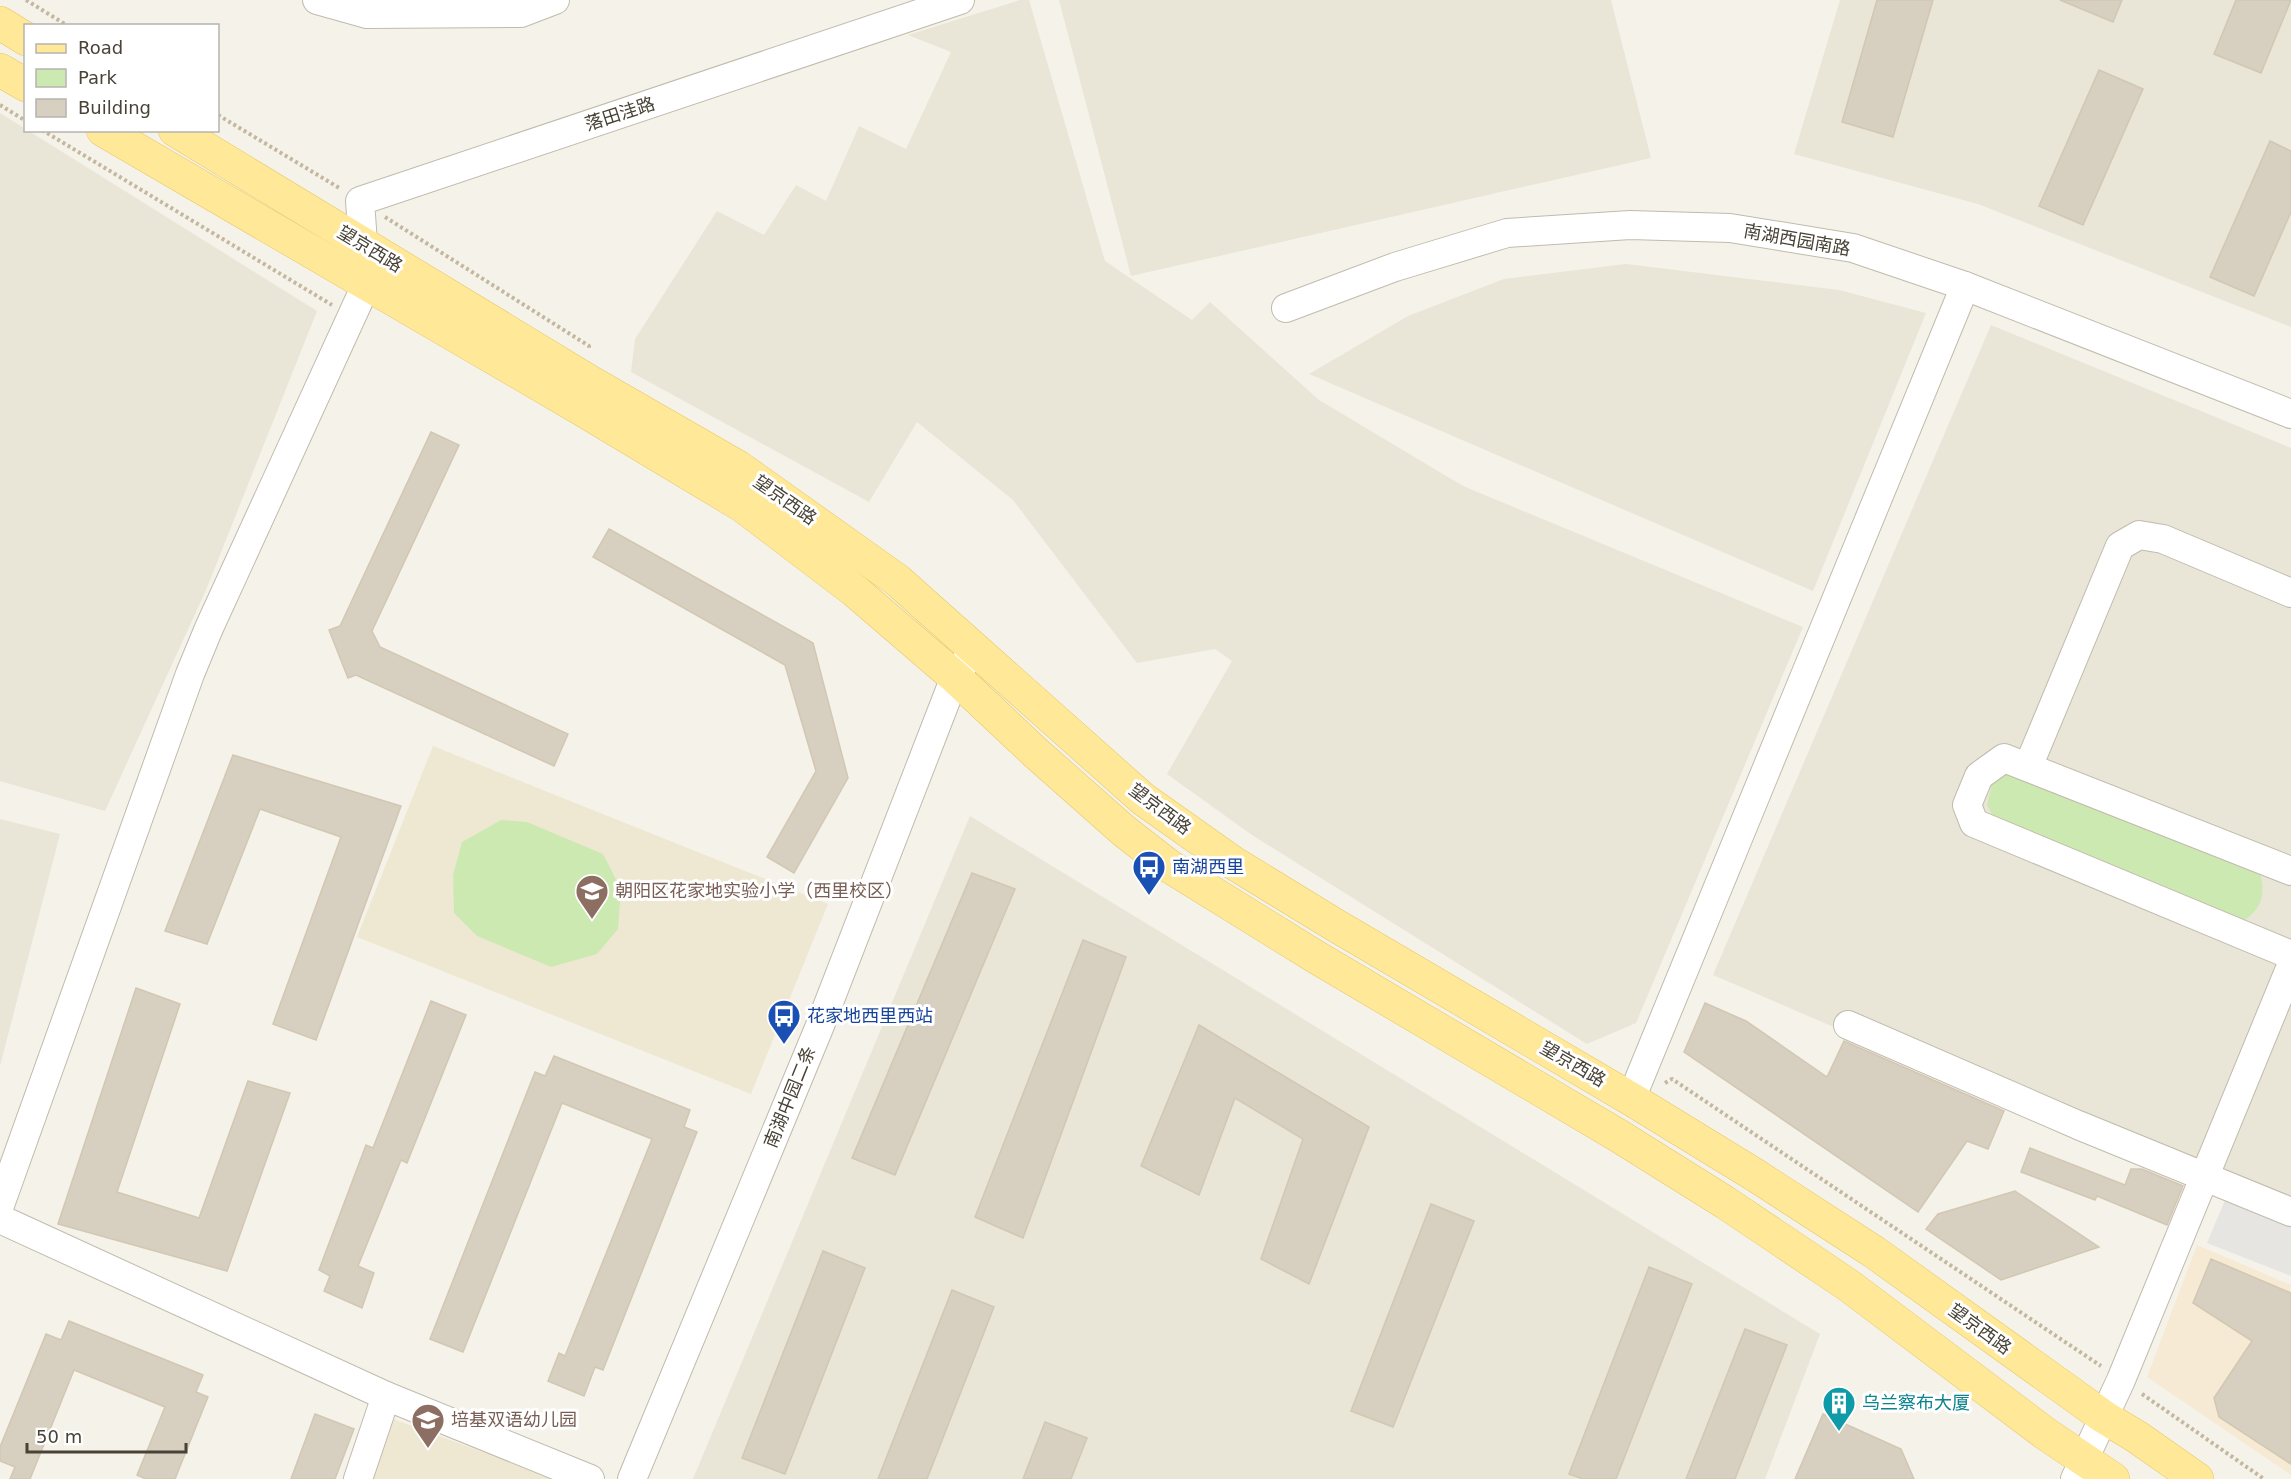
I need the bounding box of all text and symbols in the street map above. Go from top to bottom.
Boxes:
legend [24,24,219,132]
text: Road [78,37,123,58]
text: Park [78,67,117,88]
street label: 落田洼路 [582,92,657,135]
text: Building [78,97,151,118]
street label: 南湖西园南路 [1742,220,1852,259]
street label: 望京西路 [334,221,407,276]
street label: 望京西路 [750,470,821,529]
street label: 望京西路 [1125,779,1195,839]
bus stop icon: 南湖西里 [1131,849,1167,896]
place label: 南湖西里 [1172,856,1244,877]
school or university icon: 朝阳区花家地实验小学（西里校区） [574,873,610,920]
place label: 朝阳区花家地实验小学（西里校区） [615,880,903,901]
bus stop icon: 花家地西里西站 [766,998,802,1045]
place label: 花家地西里西站 [807,1005,933,1026]
street label: 望京西路 [1537,1036,1610,1091]
street label: 南湖中园二条 [760,1043,820,1151]
street label: 望京西路 [1945,1299,2016,1358]
building icon: 乌兰察布大厦 [1821,1385,1857,1432]
place label: 乌兰察布大厦 [1862,1392,1970,1413]
school or university icon: 培基双语幼儿园 [410,1402,446,1449]
place label: 培基双语幼儿园 [451,1409,577,1430]
scale bar [27,1416,186,1454]
text: 50 m [36,1426,82,1447]

